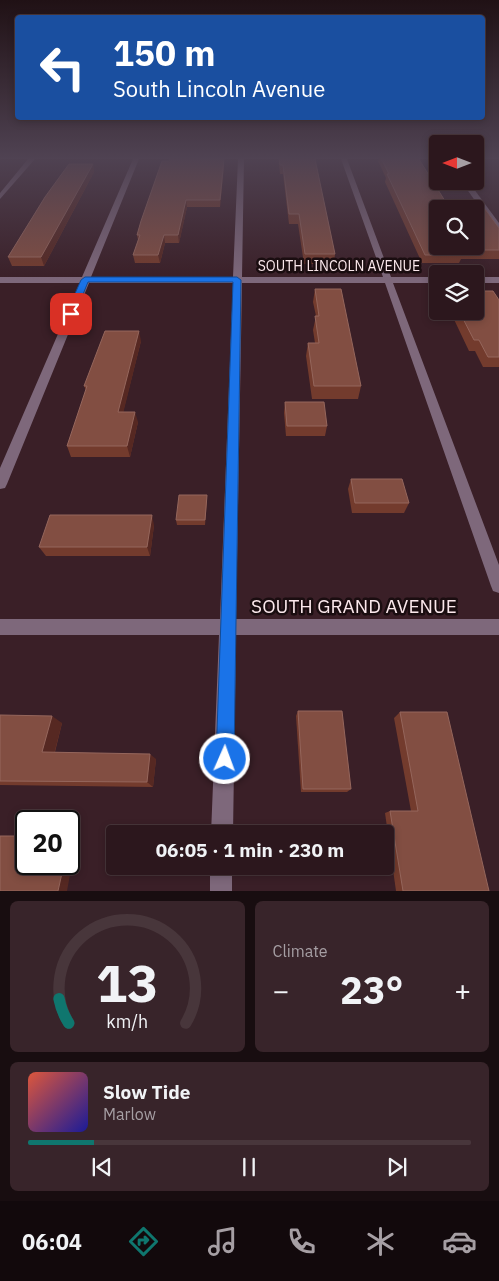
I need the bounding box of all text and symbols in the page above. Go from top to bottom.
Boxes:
text: 150 m [113,30,216,76]
icon: left [30,35,95,100]
text: South Lincoln Avenue [113,74,325,103]
north arrow [429,135,484,190]
map controls [429,135,484,320]
button: search [429,200,484,255]
street label: SOUTH LINCOLN AVENUE [258,257,420,275]
button: layers [429,265,484,320]
pin [50,293,92,335]
icon: arrive [57,300,85,328]
street label: SOUTH GRAND AVENUE [251,594,457,618]
position arrow [198,732,250,784]
speed limit sign: 20 [15,810,80,875]
text: 06:05 · 1 min · 230 m [156,838,344,862]
text: Climate [273,941,328,961]
text: 13 [96,949,158,1016]
text: 23° [340,965,403,1014]
text: − [273,972,289,1009]
text: + [454,972,471,1009]
text: km/h [106,1010,148,1033]
text: Slow Tide [103,1080,190,1104]
text: Marlow [103,1104,156,1124]
icon: previous [88,1153,116,1181]
icon: pause [235,1153,263,1181]
icon: next [383,1153,411,1181]
icon: directions [126,1224,161,1259]
icon: music [205,1224,240,1259]
icon: phone [284,1224,319,1259]
icon: climate [363,1224,398,1259]
icon: car [442,1224,477,1259]
text: 06:04 [22,1227,82,1256]

